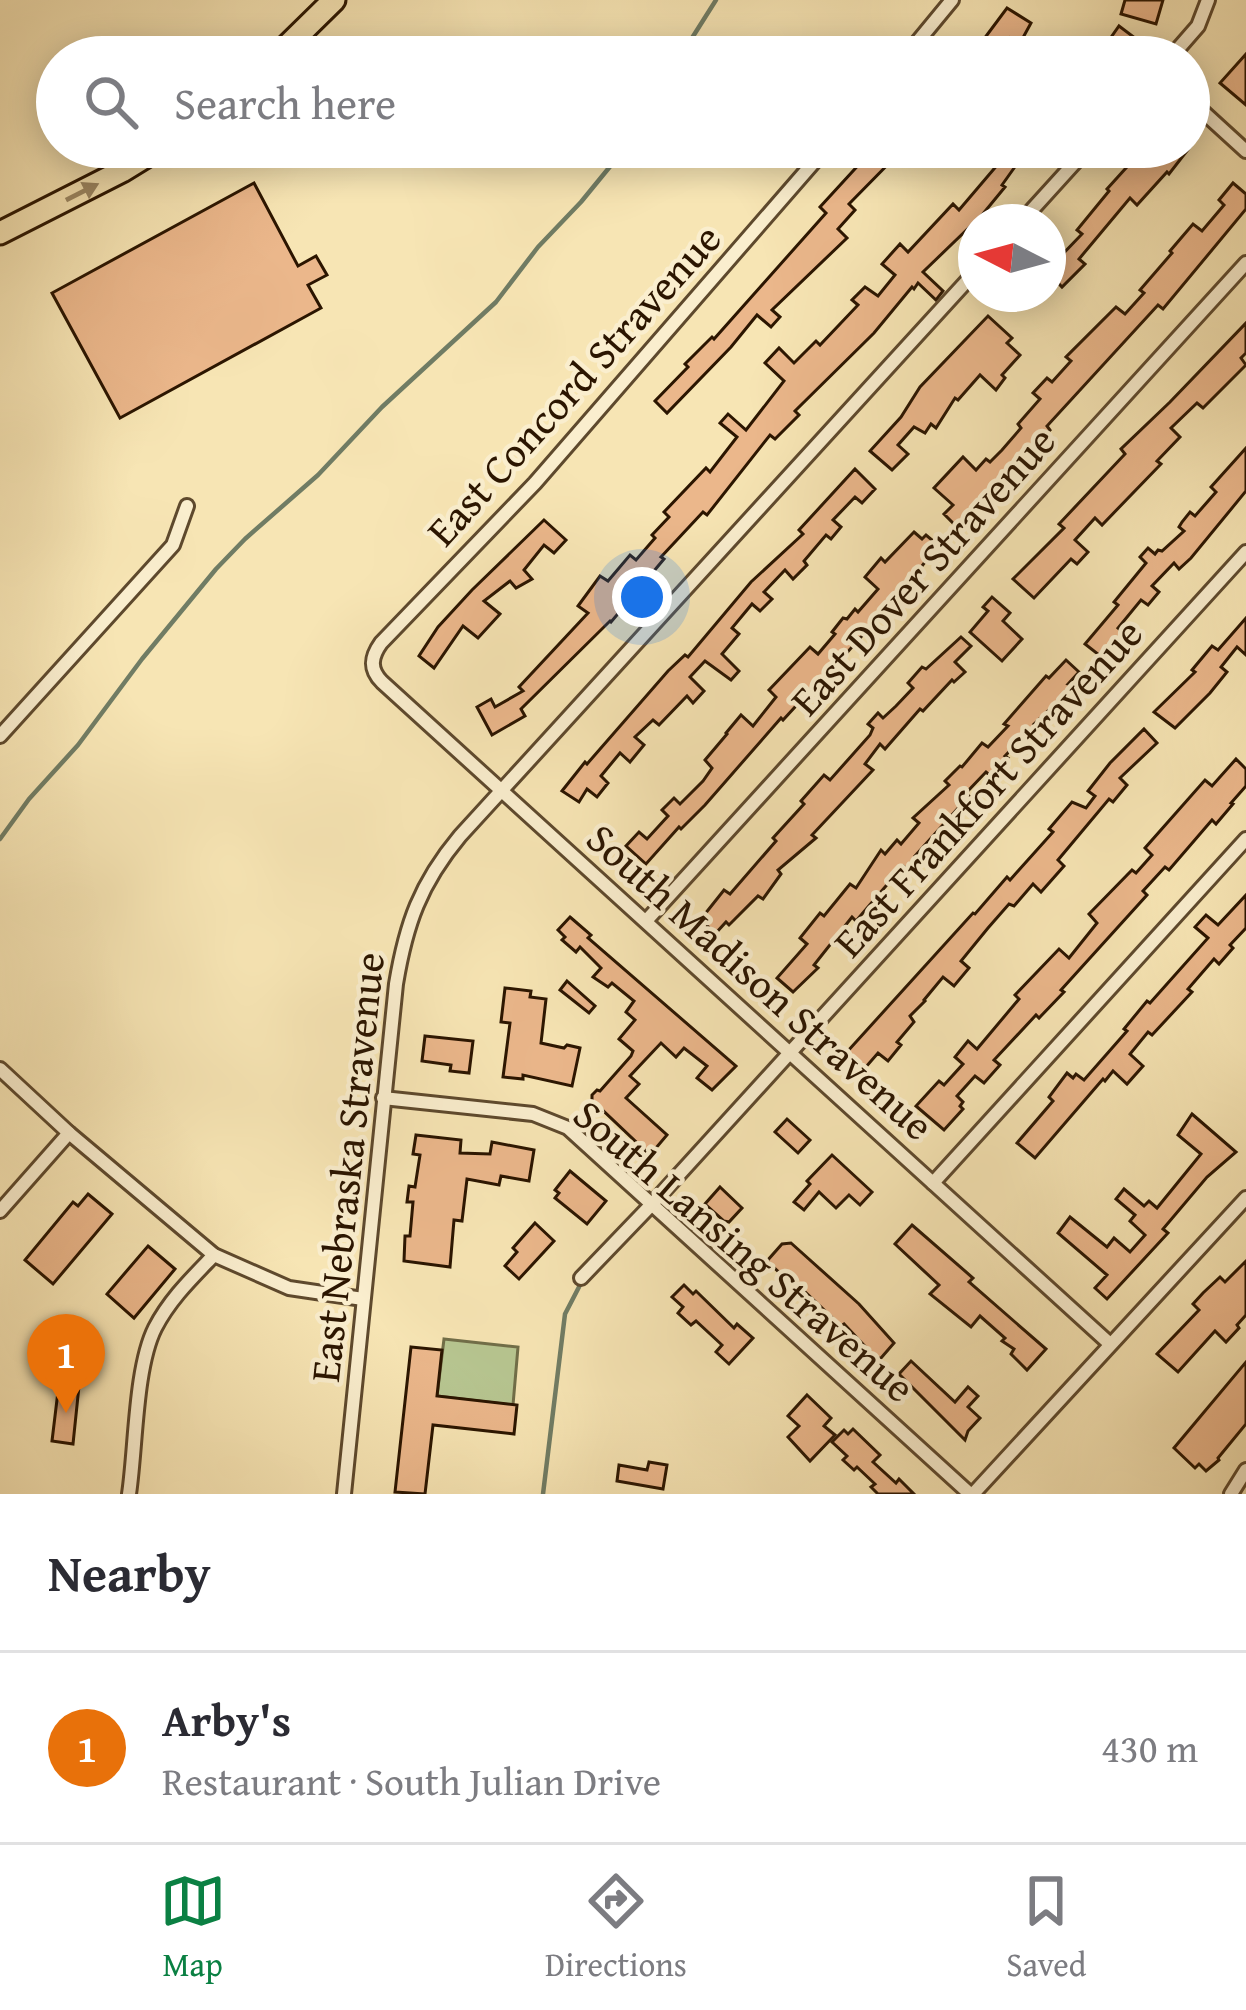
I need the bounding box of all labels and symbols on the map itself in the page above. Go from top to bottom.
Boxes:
one-way arrow [64,182,99,202]
north arrow [958,204,1066,312]
street label: East Concord Stravenue [411,209,735,559]
street label: East Dover Stravenue [775,412,1069,728]
your location [612,567,672,627]
street label: East Frankfort Stravenue [818,604,1156,970]
street label: South Madison Stravenue [574,808,948,1154]
street label: East Nebraska Stravenue [293,949,399,1385]
street label: South Lansing Stravenue [561,1084,929,1416]
pin: 1 [27,1314,105,1413]

